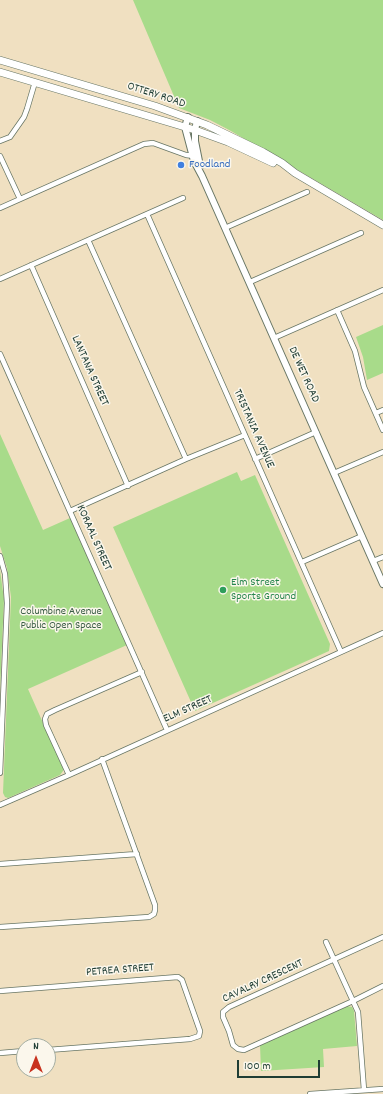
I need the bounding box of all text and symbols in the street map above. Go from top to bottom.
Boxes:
street label: OTTERY ROAD [125,80,187,112]
place label: Foodland [189,158,230,172]
marker: Foodland [176,160,186,170]
street label: LANTANA STREET [67,334,111,408]
street label: DE WET ROAD [284,345,322,405]
street label: TRISTANIA AVENUE [229,387,277,471]
street label: KORAAL STREET [72,503,114,573]
place label: Elm Street Sports Ground [231,576,296,604]
marker: Elm Street Sports Ground [218,585,228,595]
park label: Columbine Avenue Public Open Space [20,605,102,633]
street label: ELM STREET [161,693,215,727]
street label: CAVALRY CRESCENT [220,957,306,1007]
street label: PETREA STREET [86,961,154,981]
north arrow [16,1038,56,1078]
text: N [33,1039,39,1055]
scale bar [239,1052,322,1078]
text: 100 m [244,1058,271,1075]

